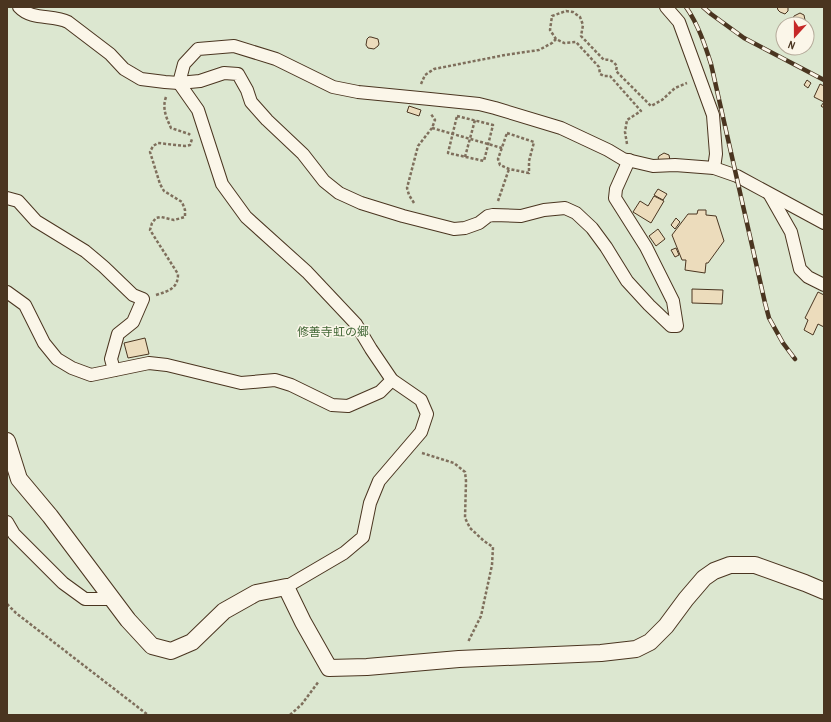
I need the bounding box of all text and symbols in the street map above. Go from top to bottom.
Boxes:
north arrow [775,16,815,56]
text: N [786,38,797,53]
park label: 修善寺虹の郷 [297,324,369,340]

